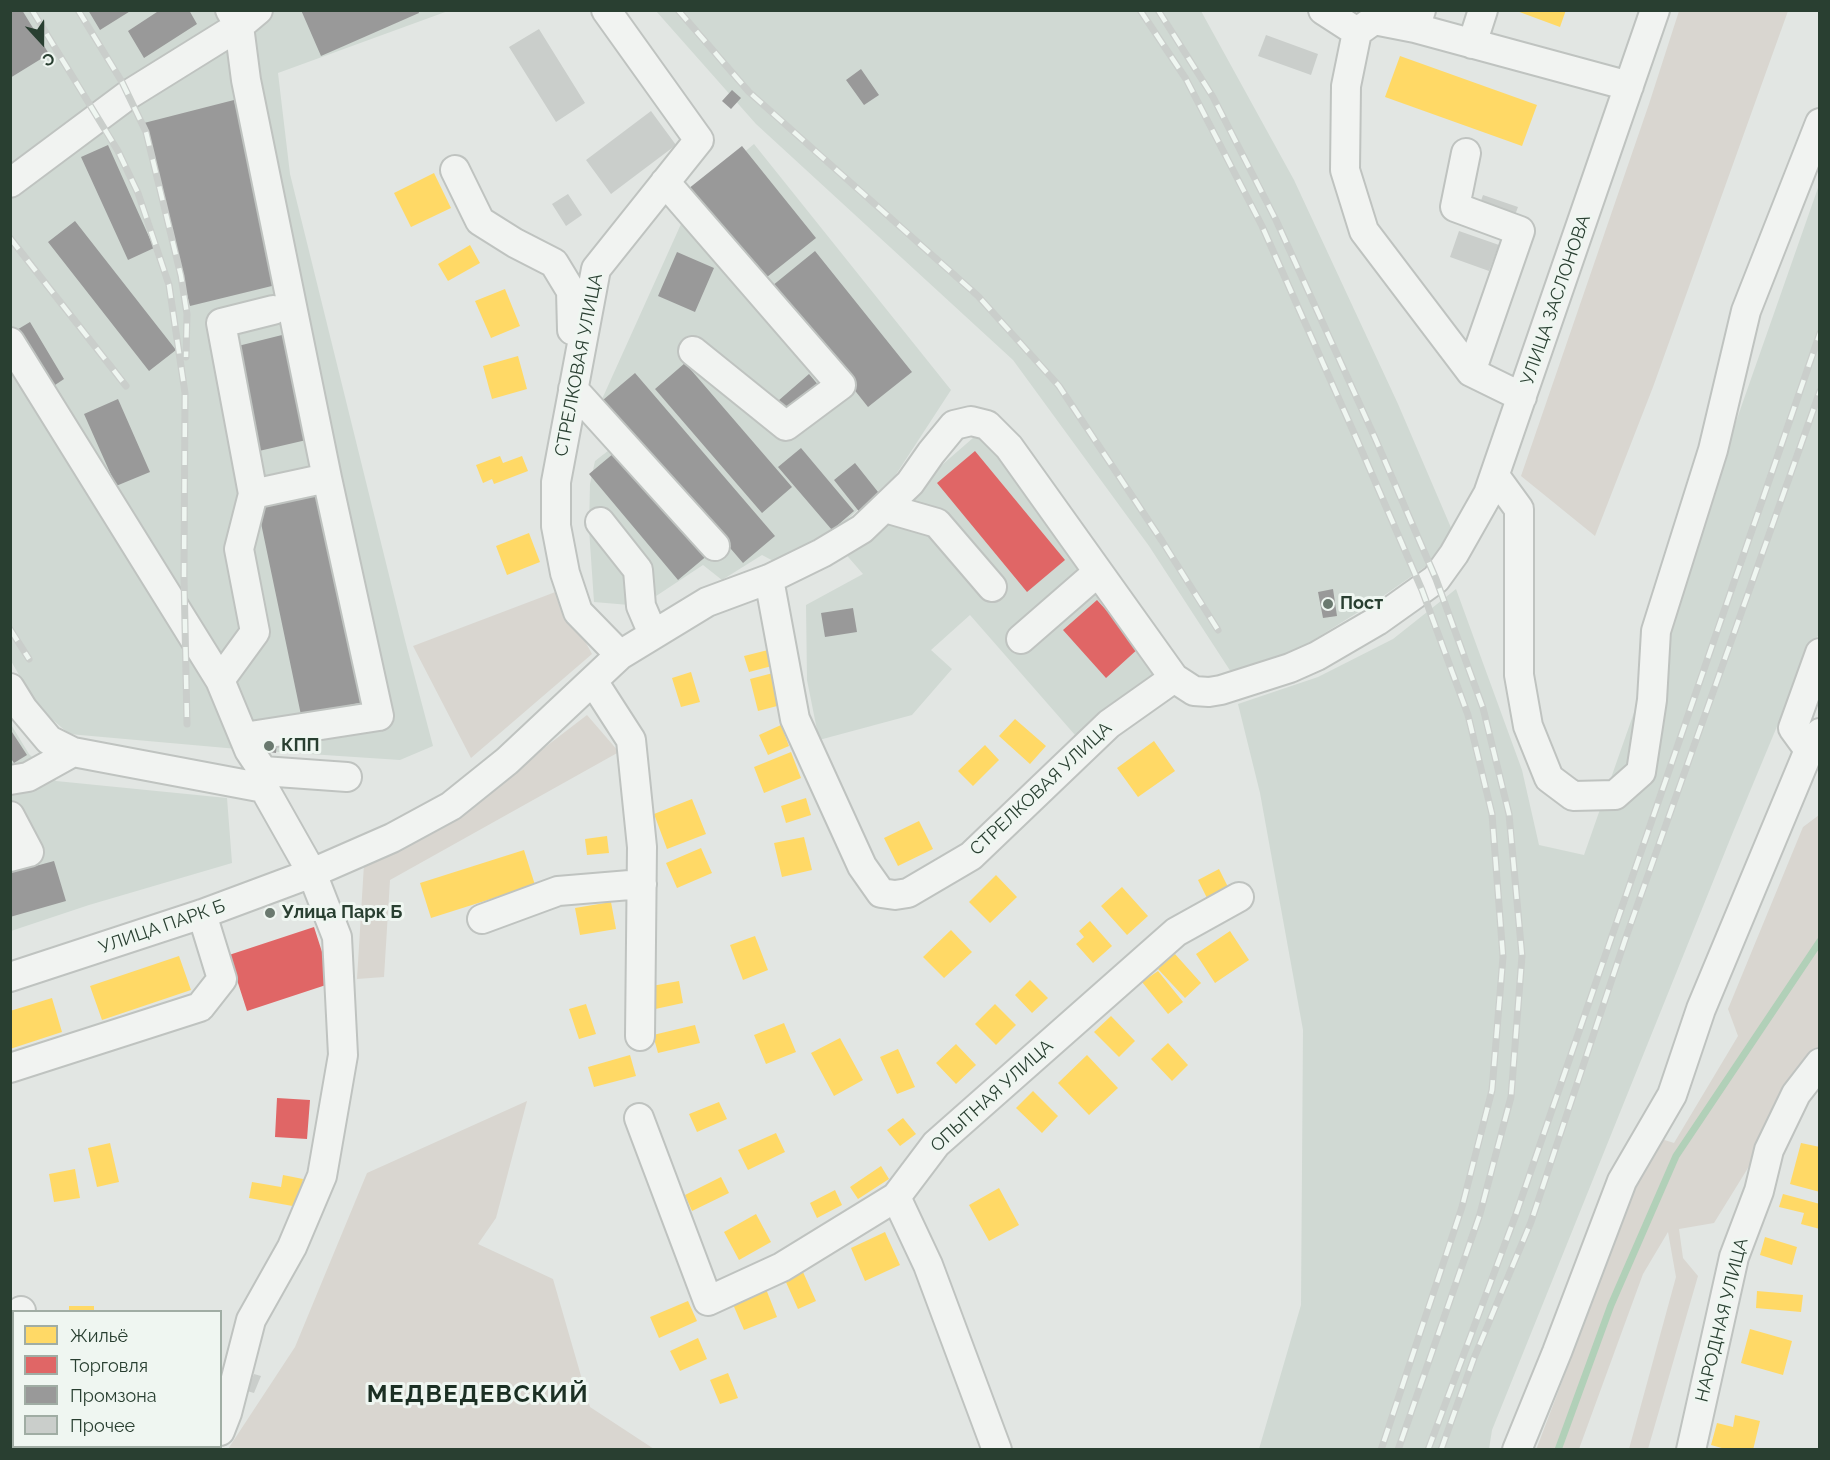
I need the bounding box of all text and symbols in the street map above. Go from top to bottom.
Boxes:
north arrow [12,12,72,72]
text: С [40,48,57,70]
street label: УЛИЦА ЗАСЛОНОВА [1517,212,1595,388]
street label: СТРЕЛКОВАЯ УЛИЦА [551,272,607,458]
place label: Пост [1340,593,1383,615]
marker: Пост [1321,597,1335,611]
street label: СТРЕЛКОВАЯ УЛИЦА [966,718,1116,860]
place label: КПП [281,735,320,757]
marker: КПП [262,739,276,753]
street label: УЛИЦА ПАРК Б [96,895,228,959]
place label: Улица Парк Б [282,902,402,924]
marker: Улица Парк Б [263,906,277,920]
street label: ОПЫТНАЯ УЛИЦА [926,1035,1058,1157]
street label: НАРОДНАЯ УЛИЦА [1691,1236,1753,1404]
legend [12,1310,222,1448]
text: Жильё [70,1325,128,1346]
text: Торговля [70,1355,148,1376]
district label: МЕДВЕДЕВСКИЙ [367,1381,589,1409]
text: Промзона [70,1385,157,1406]
text: Прочее [70,1415,135,1436]

